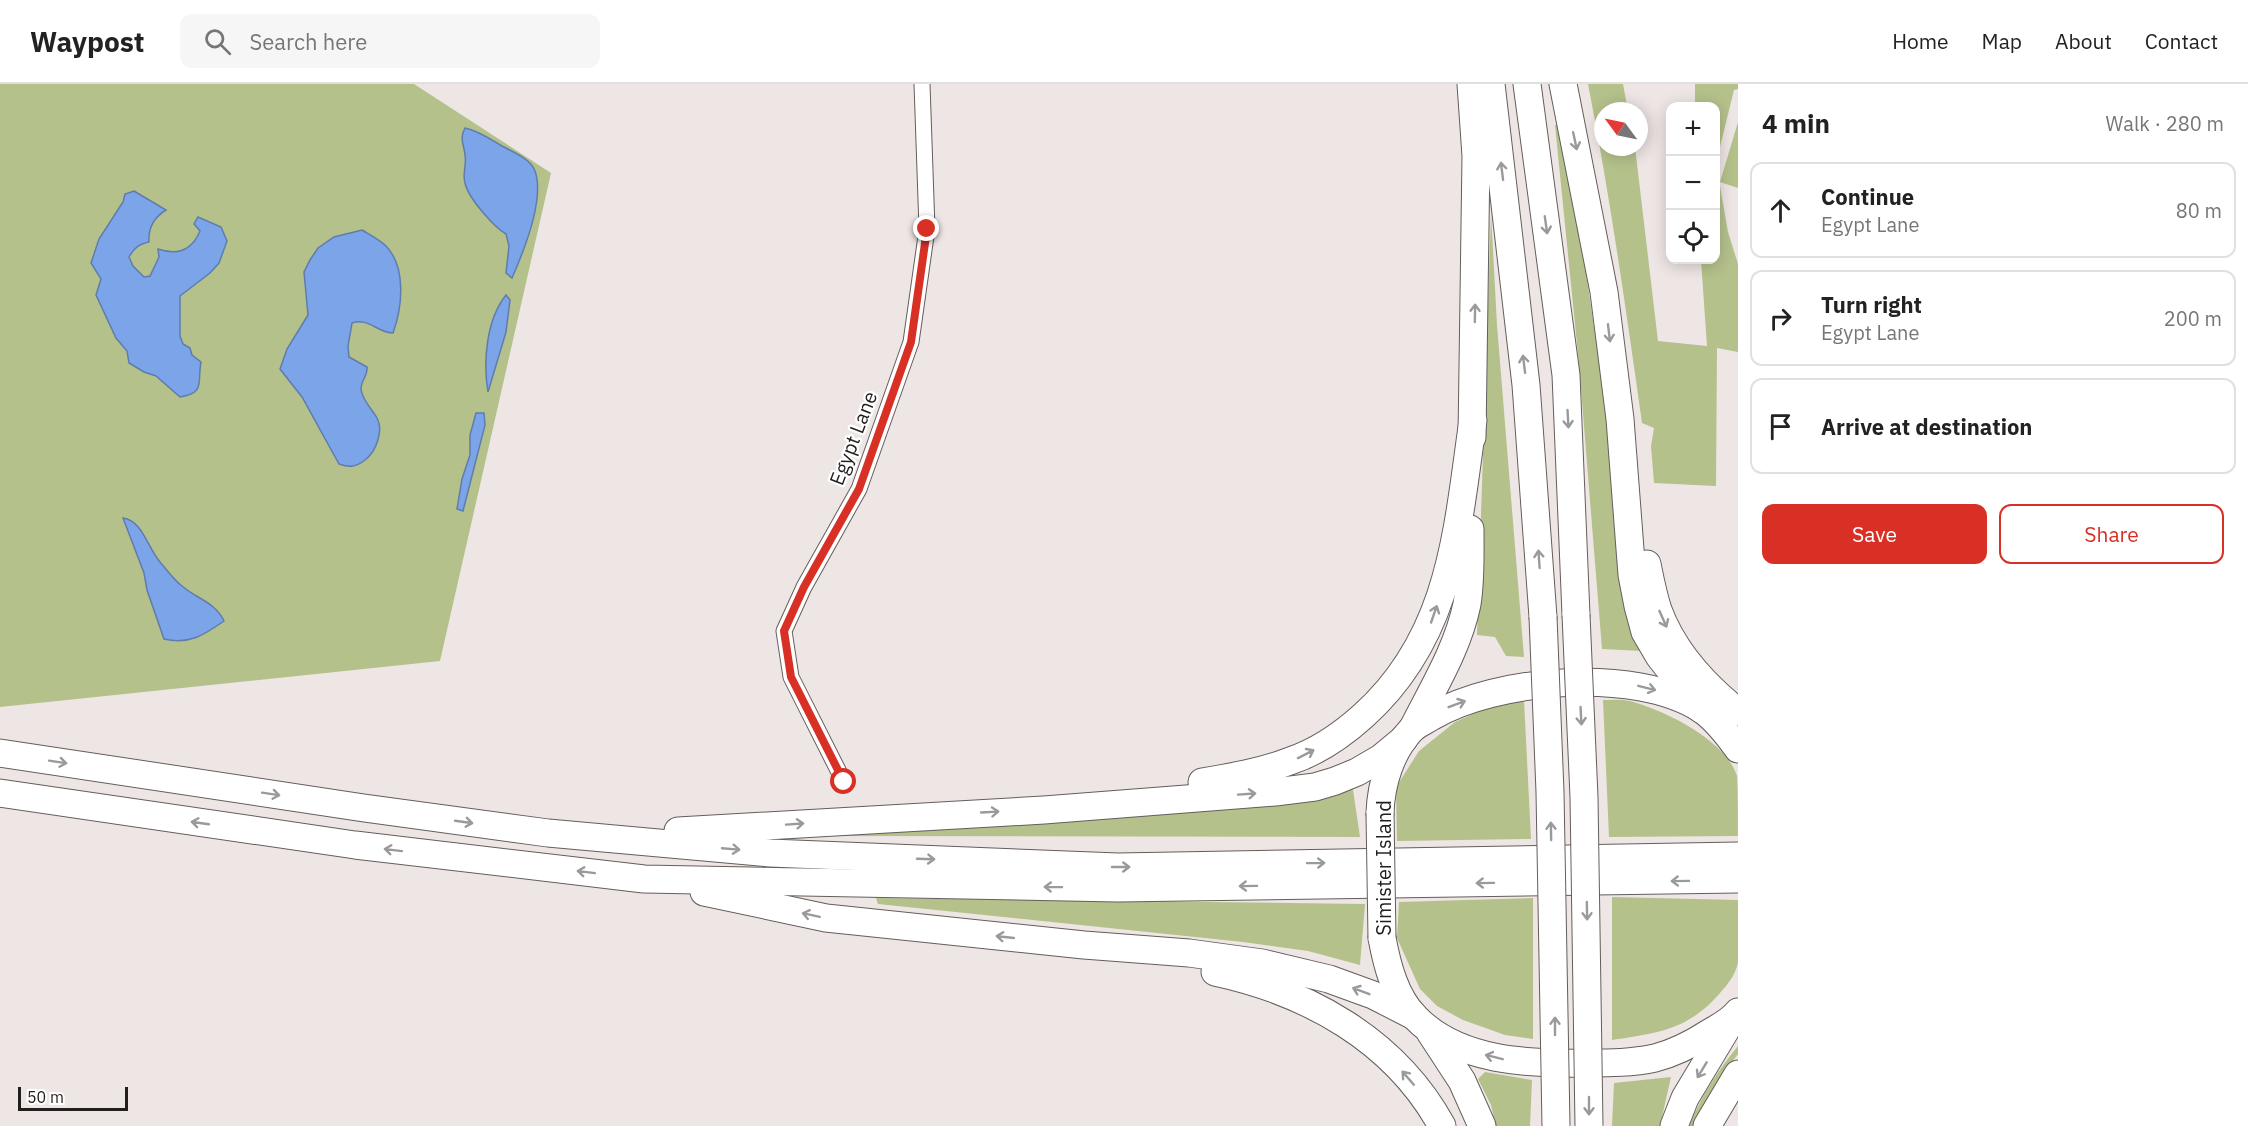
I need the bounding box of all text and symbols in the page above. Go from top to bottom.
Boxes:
search box [180,14,600,68]
text: Waypost [30,23,144,60]
icon: search [201,25,234,58]
text: Search here [249,27,367,56]
text: Home [1892,27,1949,55]
text: Map [1982,27,2022,55]
text: About [2055,27,2112,55]
text: Contact [2145,27,2218,55]
north arrow [1594,102,1648,156]
map controls [1666,102,1720,264]
button: + [1666,102,1720,156]
text: 4 min [1762,106,1830,140]
text: Walk · 280 m [2106,110,2224,137]
one-way arrow [1570,131,1581,151]
button: − [1666,156,1720,210]
one-way arrow [1496,161,1507,181]
text: Continue [1821,182,1914,211]
icon: ahead [1764,194,1797,227]
text: 80 m [2176,197,2222,224]
button: locate [1666,210,1720,264]
text: Egypt Lane [1821,211,1919,238]
route end [913,215,939,241]
one-way arrow [1540,215,1551,235]
text: Turn right [1821,290,1922,319]
icon: right [1764,302,1797,335]
one-way arrow [1469,303,1481,323]
text: 200 m [2164,305,2222,332]
text: Egypt Lane [1821,319,1919,346]
one-way arrow [1604,323,1615,343]
one-way arrow [1518,355,1529,375]
street label: Egypt Lane [823,387,883,489]
one-way arrow [1562,408,1573,428]
icon: arrive [1764,410,1797,443]
text: Arrive at destination [1821,412,2032,441]
button: Save [1762,504,1987,564]
button: Share [1999,504,2224,564]
one-way arrow [1533,549,1544,569]
one-way arrow [1430,605,1441,624]
one-way arrow [1657,610,1669,628]
one-way arrow [1637,683,1656,695]
one-way arrow [1448,698,1466,709]
one-way arrow [1575,705,1586,725]
one-way arrow [1296,747,1314,759]
one-way arrow [47,756,67,767]
route start [830,768,856,794]
one-way arrow [1236,788,1256,799]
one-way arrow [261,789,281,800]
street label: Simister Island [1370,800,1397,936]
one-way arrow [979,807,999,818]
one-way arrow [454,816,474,827]
one-way arrow [190,817,210,828]
one-way arrow [784,818,804,829]
one-way arrow [1546,821,1557,841]
one-way arrow [383,844,403,855]
one-way arrow [721,844,741,855]
one-way arrow [916,853,936,865]
one-way arrow [1305,858,1325,869]
one-way arrow [1111,861,1131,873]
one-way arrow [577,866,597,877]
one-way arrow [1670,875,1690,887]
one-way arrow [1475,877,1495,889]
one-way arrow [1043,881,1063,893]
one-way arrow [1238,881,1258,892]
one-way arrow [1581,900,1593,920]
one-way arrow [802,909,822,920]
one-way arrow [996,931,1015,942]
one-way arrow [1353,984,1371,995]
one-way arrow [1549,1016,1561,1036]
one-way arrow [1485,1051,1504,1063]
one-way arrow [1696,1061,1708,1078]
one-way arrow [1402,1070,1415,1086]
scale bar [18,1084,128,1112]
text: 50 m [27,1087,64,1107]
one-way arrow [1583,1095,1595,1115]

